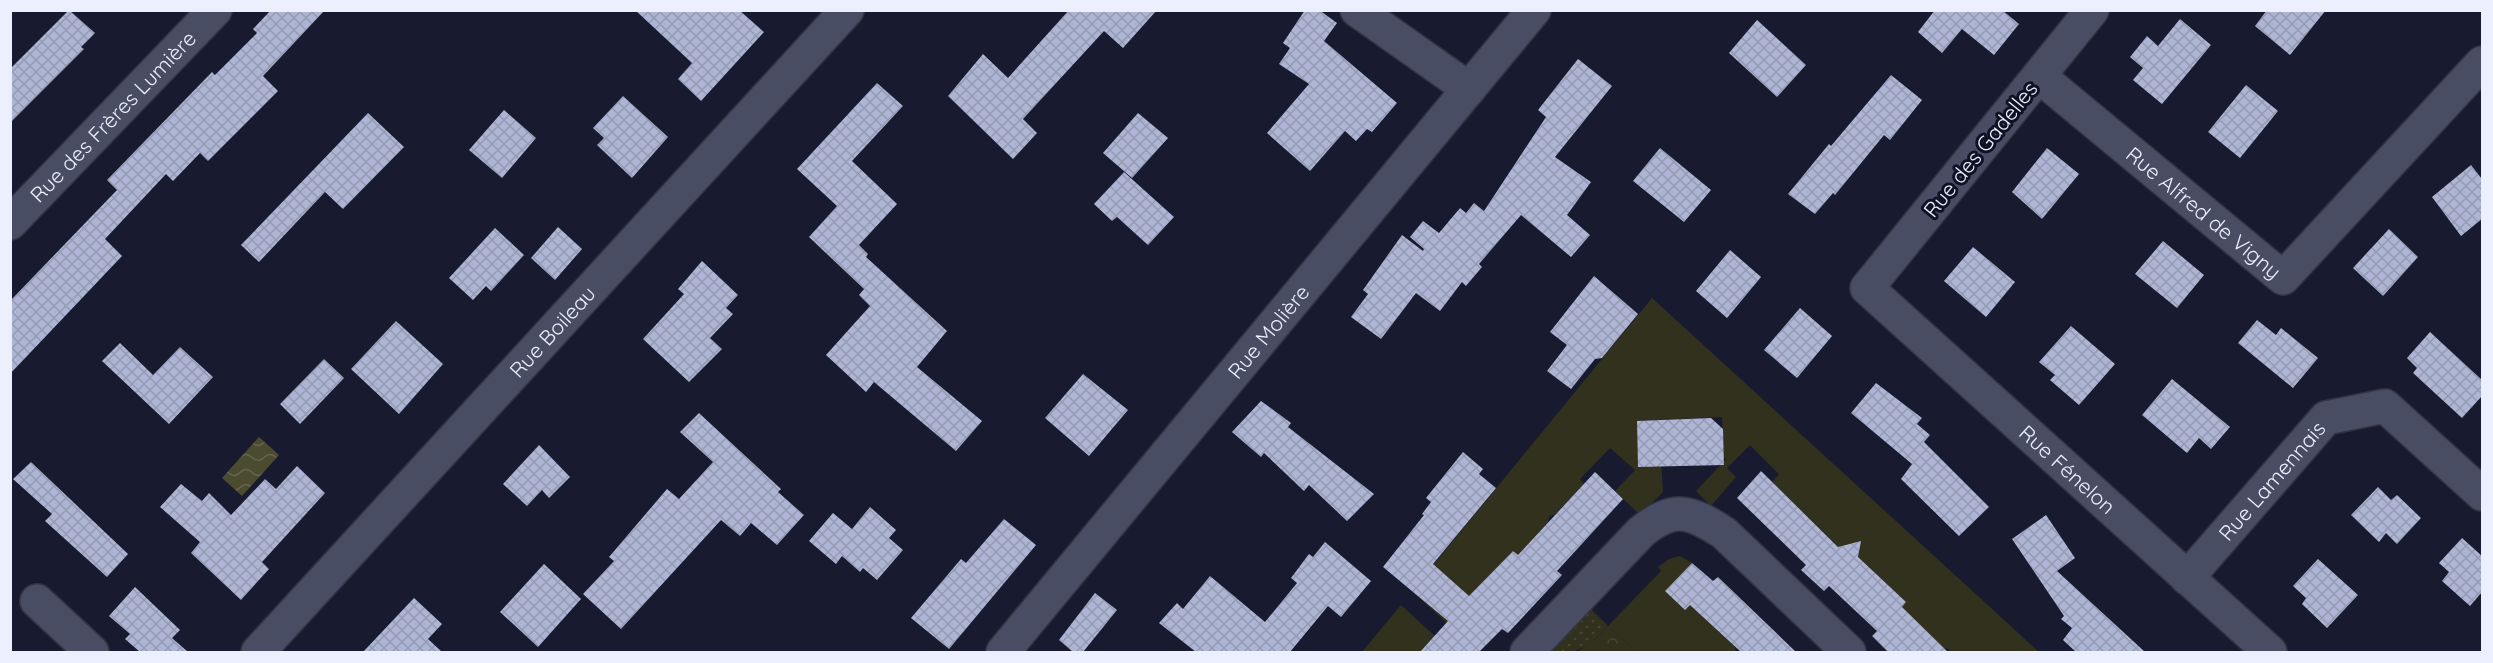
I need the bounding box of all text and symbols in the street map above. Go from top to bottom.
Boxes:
street label: Rue des Frères Lumière [24,25,201,208]
street label: Rue des Gadelles [1917,76,2043,222]
street label: Rue Alfred de Vigny [2121,141,2287,284]
street label: Rue Molière [1222,279,1315,384]
street label: Rue Boileau [504,280,601,383]
street label: Rue Lamennais [2213,416,2331,546]
street label: Rue Fénelon [2014,419,2121,519]

